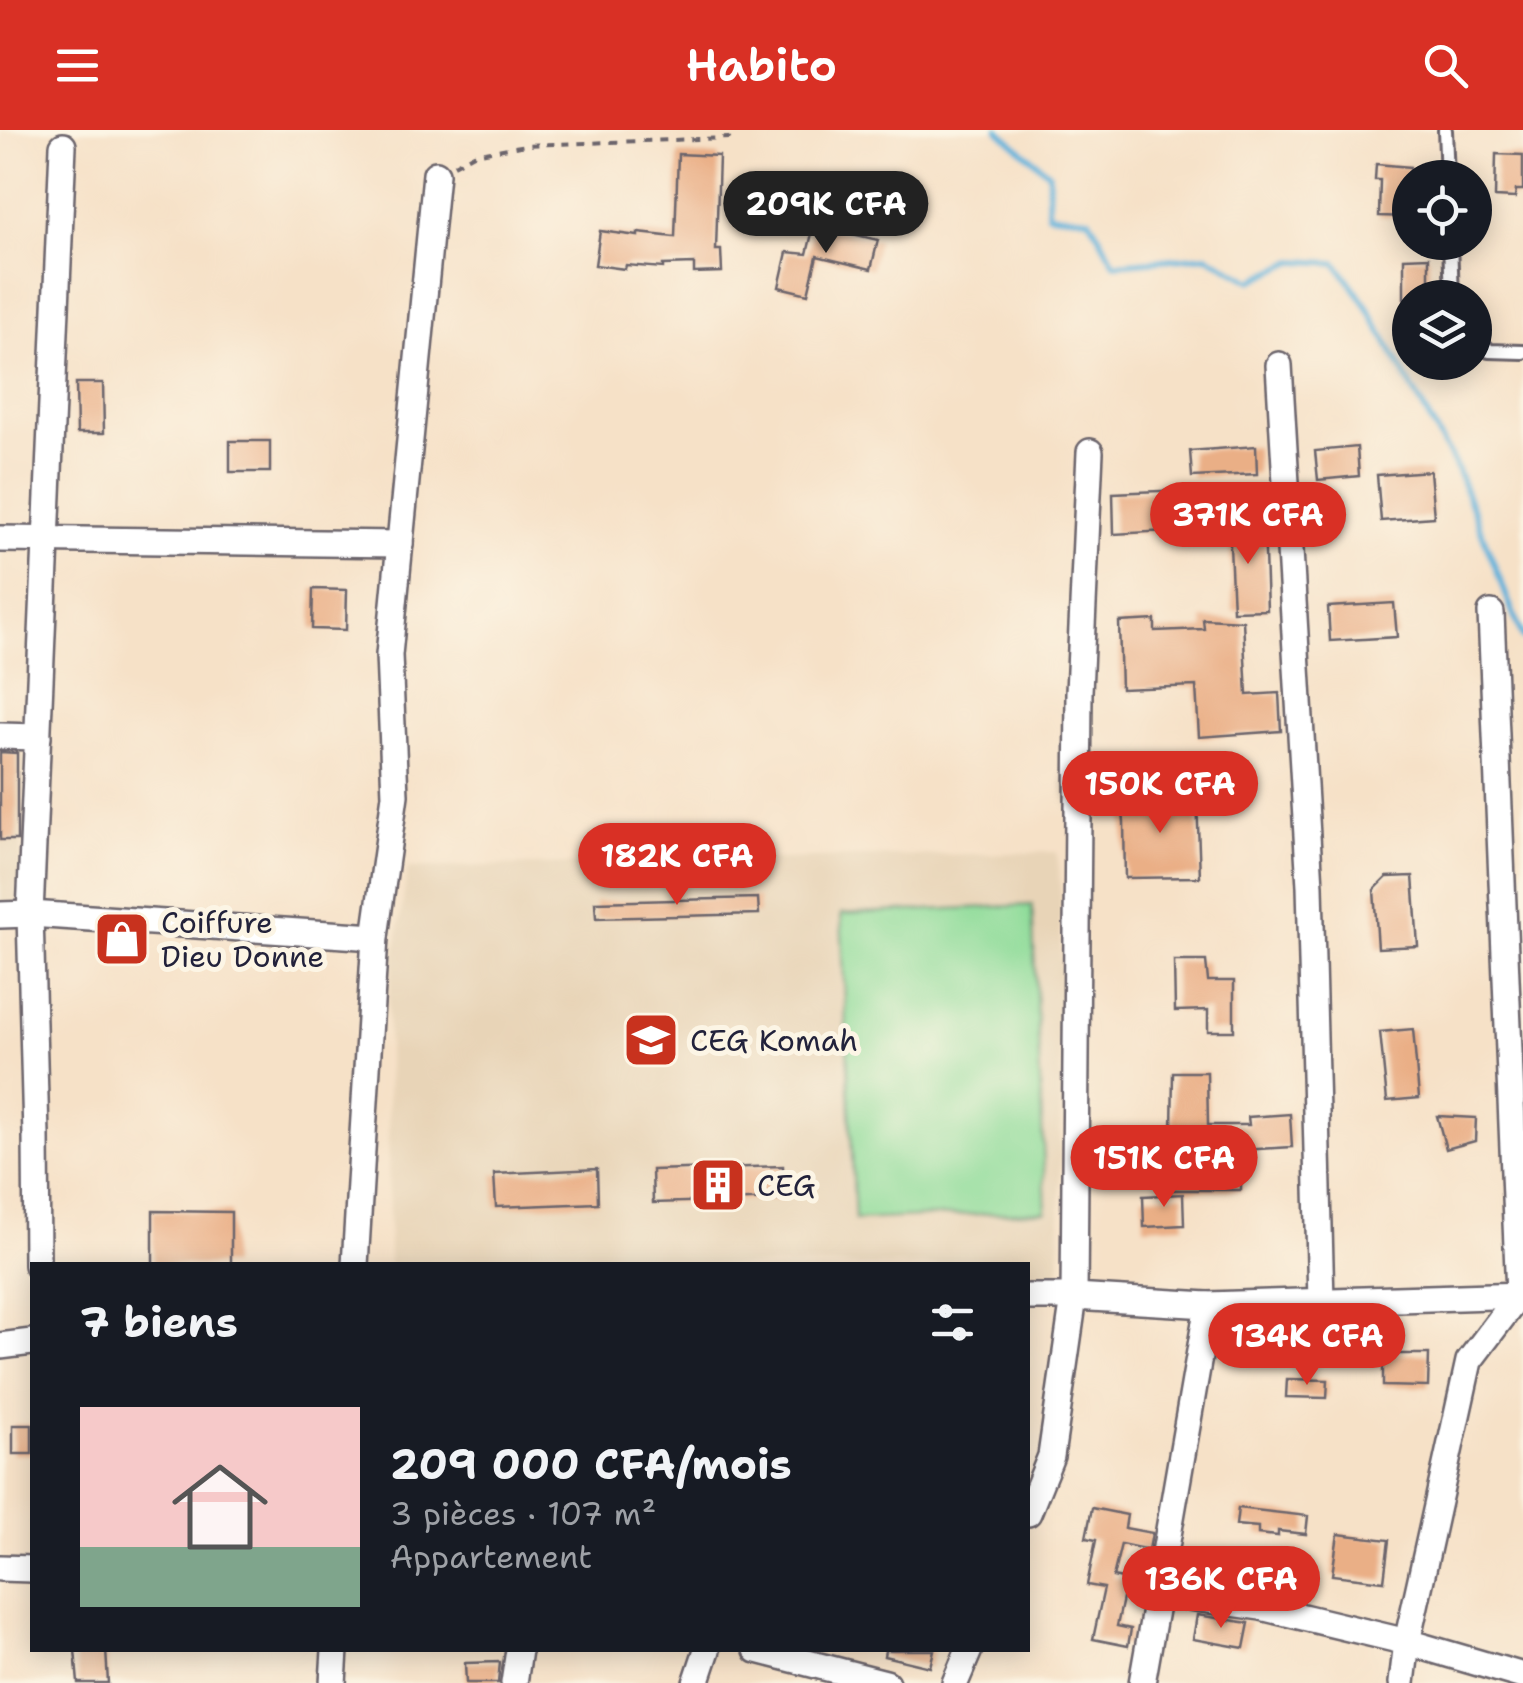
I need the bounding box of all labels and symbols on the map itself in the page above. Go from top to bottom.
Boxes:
pin: 209K CFA [723,171,929,256]
pin: 371K CFA [1145,482,1351,567]
pin: 150K CFA [1057,751,1263,836]
pin: 182K CFA [574,823,780,908]
place label: Coiffure Dieu Donne [161,902,324,977]
shop icon: Coiffure Dieu Donne [92,909,152,969]
school or university icon: CEG Komah [621,1010,681,1070]
place label: CEG Komah [690,1020,858,1061]
pin: 151K CFA [1061,1125,1267,1210]
building icon: CEG [688,1155,748,1215]
place label: CEG [757,1165,816,1206]
pin: 134K CFA [1204,1303,1410,1388]
pin: 136K CFA [1118,1546,1324,1631]

